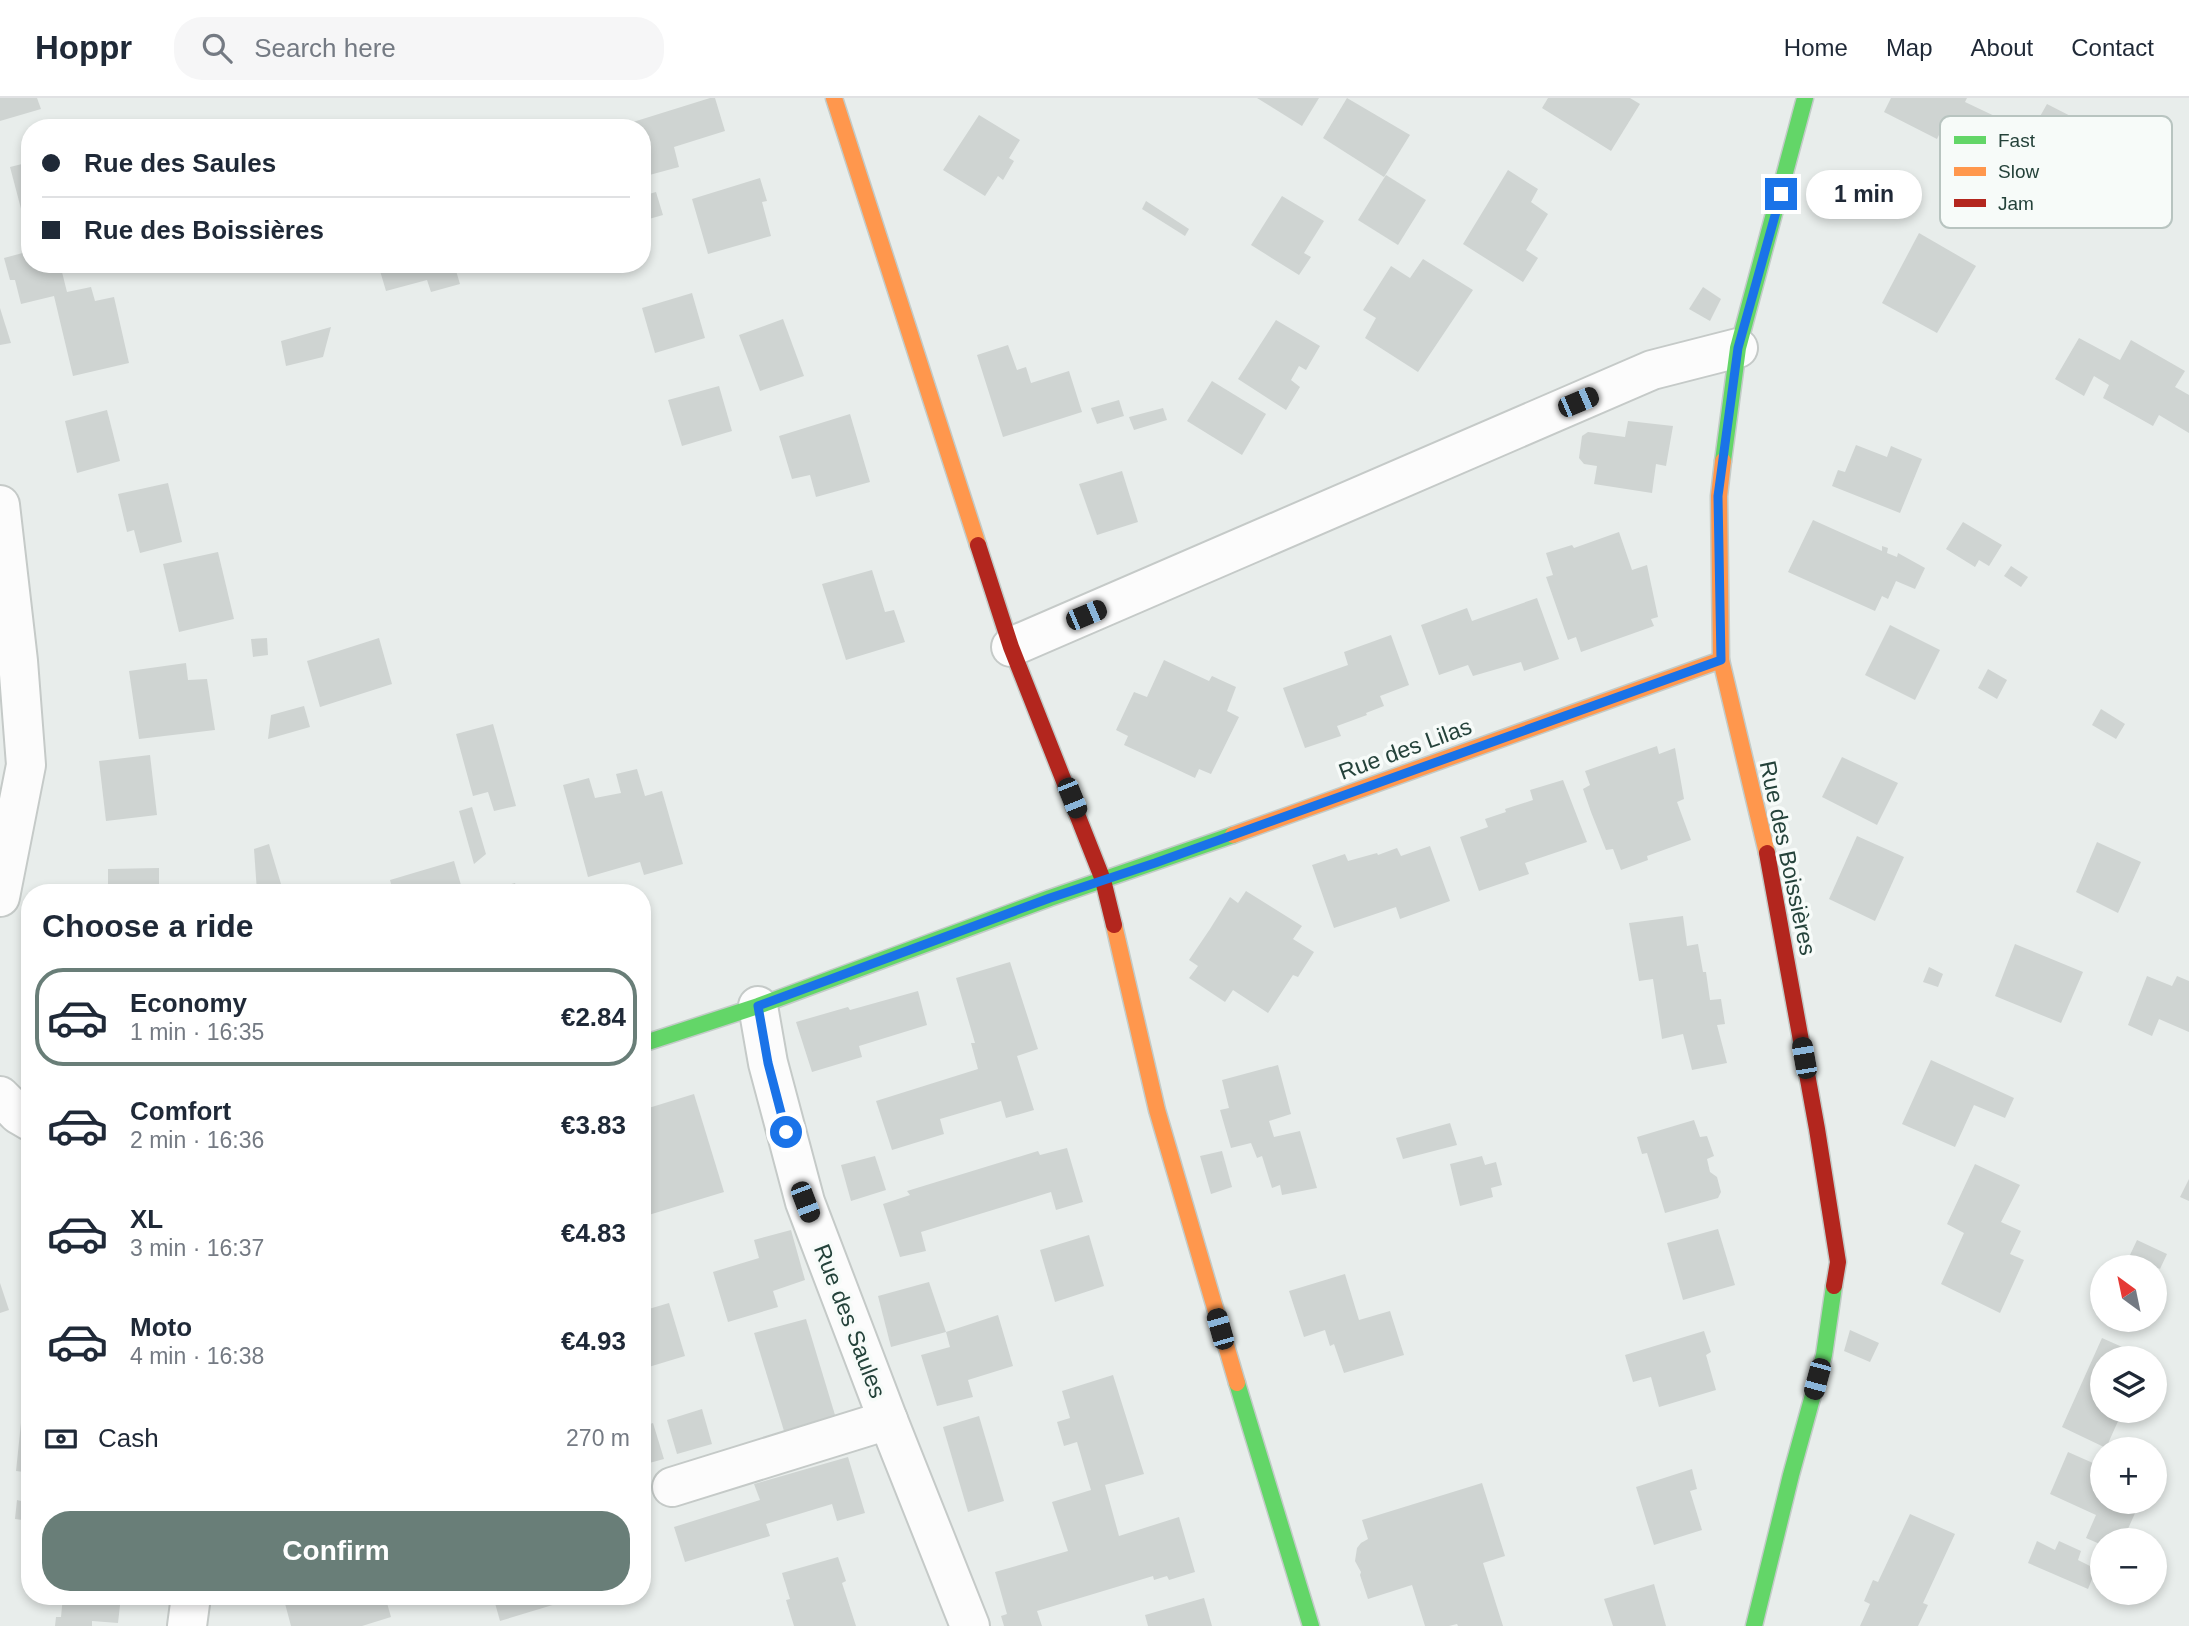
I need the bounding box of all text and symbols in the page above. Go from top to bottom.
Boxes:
search box [174,17,664,80]
text: Hoppr [35,29,132,66]
icon: search [198,29,236,67]
text: Search here [254,33,396,63]
text: Home [1784,34,1848,61]
text: Map [1886,34,1933,61]
text: About [1971,34,2033,61]
text: Contact [2071,34,2154,61]
legend [1940,116,2172,228]
text: Fast [1998,130,2036,151]
text: Rue des Saules [84,148,276,178]
text: Slow [1998,161,2039,182]
callout: 1 min [1806,170,1921,218]
route end [1765,178,1797,210]
text: 1 min [1834,181,1894,207]
text: Jam [1998,193,2034,214]
text: Rue des Boissières [84,215,324,245]
car [1555,384,1602,420]
car [1063,597,1110,633]
street label: Rue des Lilas [1335,713,1475,785]
street label: Rue des Boissières [1755,758,1821,958]
car [1055,775,1090,821]
text: Choose a ride [42,908,254,944]
icon: car [46,986,109,1049]
text: Economy [130,988,247,1018]
text: €2.84 [561,1002,626,1032]
text: 1 min · 16:35 [130,1019,264,1045]
car [1791,1035,1818,1081]
icon: car [46,1094,109,1157]
text: Comfort [130,1096,231,1126]
text: €3.83 [561,1110,626,1140]
route start [770,1116,802,1148]
text: 2 min · 16:36 [130,1127,264,1153]
car [788,1179,823,1225]
icon: car [46,1202,109,1265]
text: XL [130,1204,163,1234]
text: €4.83 [561,1218,626,1248]
text: 3 min · 16:37 [130,1235,264,1261]
street label: Rue des Saules [809,1241,891,1401]
north arrow [2090,1255,2166,1332]
map controls [2090,1255,2167,1605]
car [1205,1306,1236,1352]
icon: car [46,1310,109,1373]
text: Moto [130,1312,192,1342]
text: €4.93 [561,1326,626,1356]
text: 4 min · 16:38 [130,1343,264,1369]
button: layers [2090,1346,2167,1423]
car [1802,1356,1833,1402]
icon: cash [42,1420,80,1458]
text: Cash [98,1423,159,1453]
text: 270 m [566,1425,630,1451]
button: + [2090,1437,2167,1514]
button: Confirm [42,1511,630,1591]
button: − [2090,1528,2167,1605]

